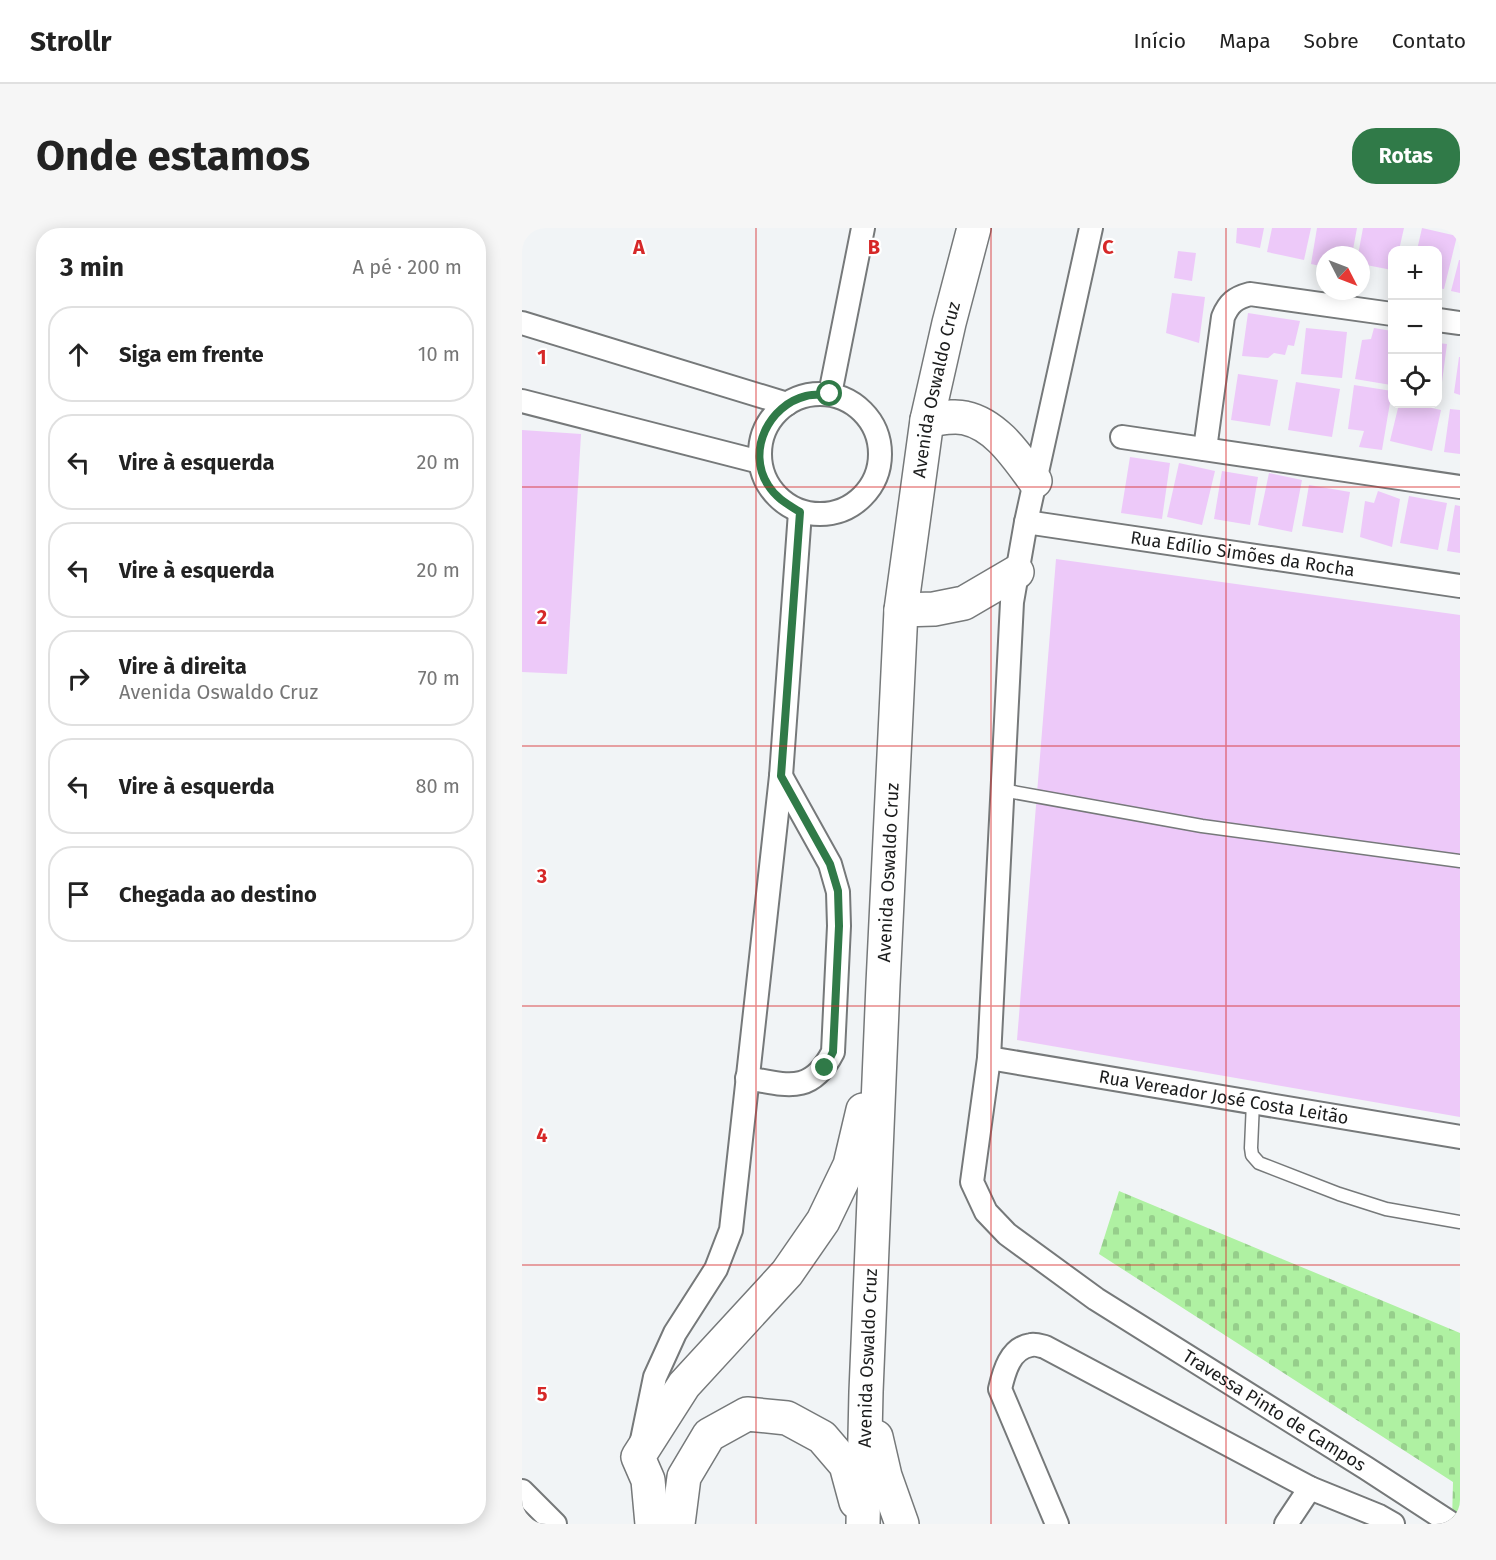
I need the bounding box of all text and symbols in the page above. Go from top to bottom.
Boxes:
text: Strollr [30,25,111,58]
text: Início [1133,28,1186,54]
text: Mapa [1219,28,1271,54]
text: Sobre [1304,28,1359,54]
text: Contato [1392,28,1466,54]
button: Rotas [1352,128,1460,184]
text: Onde estamos [36,131,310,181]
text: A [632,235,646,259]
text: B [868,235,880,259]
text: C [1102,235,1114,259]
north arrow [1316,246,1370,300]
map controls [1388,246,1442,408]
button: + [1388,246,1442,300]
text: 3 min [60,252,124,283]
text: A pé · 200 m [352,255,462,279]
street label: Avenida Oswaldo Cruz [908,299,965,479]
button: − [1388,300,1442,354]
icon: ahead [62,338,95,371]
text: Siga em frente [119,341,264,368]
text: 10 m [418,342,460,366]
text: 1 [537,345,547,369]
button: locate [1388,354,1442,408]
route start [816,380,842,406]
icon: left [62,446,95,479]
text: Vire à esquerda [119,449,275,476]
text: 20 m [417,450,460,474]
street label: Rua Edílio Simões da Rocha [1129,527,1356,581]
icon: left [62,554,95,587]
text: Vire à esquerda [119,557,275,584]
text: 20 m [417,558,460,582]
text: 2 [537,605,547,629]
text: Vire à direita [119,653,247,680]
icon: right [62,662,95,695]
text: 70 m [418,666,460,690]
text: Avenida Oswaldo Cruz [119,680,318,704]
icon: left [62,770,95,803]
text: Vire à esquerda [119,773,275,800]
text: 80 m [415,774,460,798]
street label: Avenida Oswaldo Cruz [873,782,904,963]
text: 3 [536,864,547,888]
icon: arrive [62,878,95,911]
text: Chegada ao destino [119,881,317,908]
route end [811,1054,837,1080]
street label: Rua Vereador José Costa Leitão [1097,1066,1350,1129]
text: 4 [536,1123,548,1147]
street label: Avenida Oswaldo Cruz [854,1268,882,1448]
street label: Travessa Pinto de Campos [1178,1345,1370,1476]
text: 5 [537,1382,548,1406]

